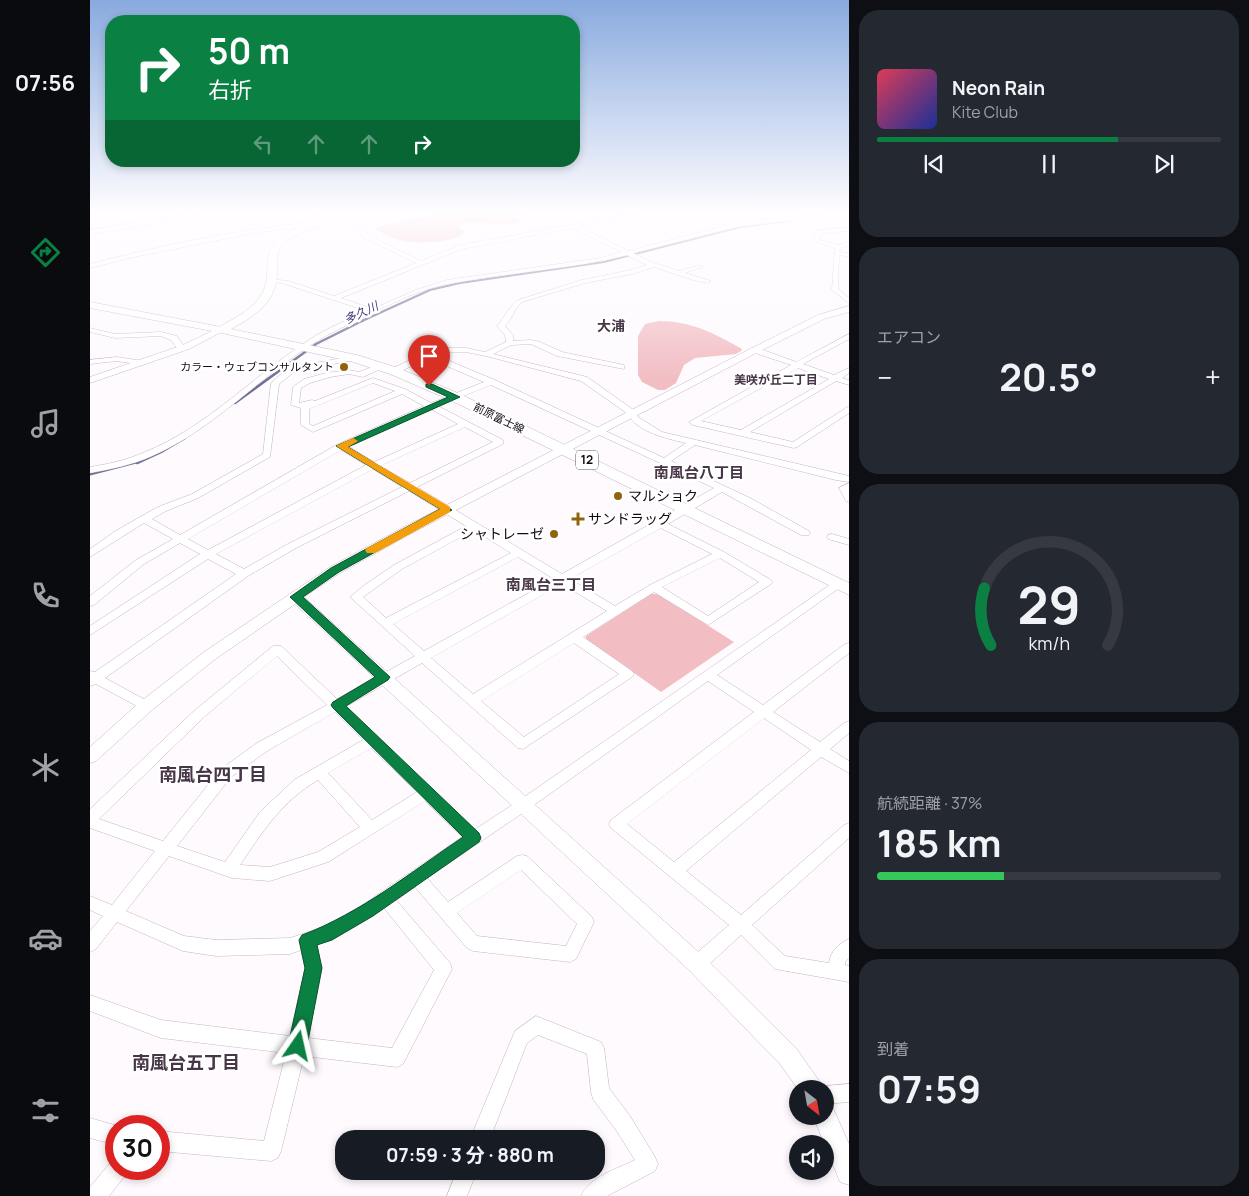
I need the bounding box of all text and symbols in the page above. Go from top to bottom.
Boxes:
text: 50 m [208,27,290,75]
icon: right [125,35,190,100]
text: 07:56 [15,68,75,98]
text: 右折 [208,75,252,105]
text: Neon Rain [952,75,1045,101]
text: Kite Club [952,101,1018,123]
icon: left [249,130,277,158]
icon: ahead [302,130,330,158]
icon: ahead [355,130,383,158]
icon: right [408,130,436,158]
icon: previous [920,150,948,178]
icon: pause [1035,150,1063,178]
icon: next [1150,150,1178,178]
icon: directions [28,235,63,270]
water label: 多久川 [341,296,383,328]
district label: 大浦 [597,316,625,335]
text: エアコン [877,326,941,348]
pin [408,335,450,386]
icon: arrive [415,342,443,370]
text: 20.5° [999,350,1098,402]
text: − [877,358,892,396]
text: + [1205,358,1221,396]
place label: カラー・ウェブコンサルタント [180,359,334,374]
marker: カラー・ウェブコンサルタント [338,361,350,373]
district label: 美咲が丘二丁目 [734,371,818,388]
street label: 前原富士線 [471,399,527,436]
icon: music [28,406,63,441]
road number: 12 [576,450,598,470]
district label: 南風台八丁目 [654,462,744,483]
place label: マルショク [628,486,698,505]
marker: マルショク [612,490,624,502]
place label: サンドラッグ [588,509,672,528]
marker: サンドラッグ [572,513,584,525]
place label: シャトレーゼ [460,524,544,543]
marker: シャトレーゼ [548,528,560,540]
text: 29 [1017,569,1081,640]
district label: 南風台三丁目 [506,574,596,595]
icon: phone [28,578,63,613]
text: km/h [1028,631,1070,655]
icon: climate [28,750,63,785]
district label: 南風台四丁目 [159,762,267,786]
text: 航続距離 · 37% [877,792,982,814]
text: 185 km [877,816,1001,868]
icon: car [28,921,63,956]
position arrow [271,1019,323,1071]
text: 到着 [877,1038,909,1060]
district label: 南風台五丁目 [132,1050,240,1074]
text: 07:59 [877,1062,981,1114]
north arrow [789,1080,834,1125]
map controls [789,1080,834,1180]
icon: filters [28,1093,63,1128]
speed limit sign: 30 [105,1115,170,1180]
button: sound [789,1135,834,1180]
text: 07:59 · 3 分 · 880 m [386,1142,554,1168]

